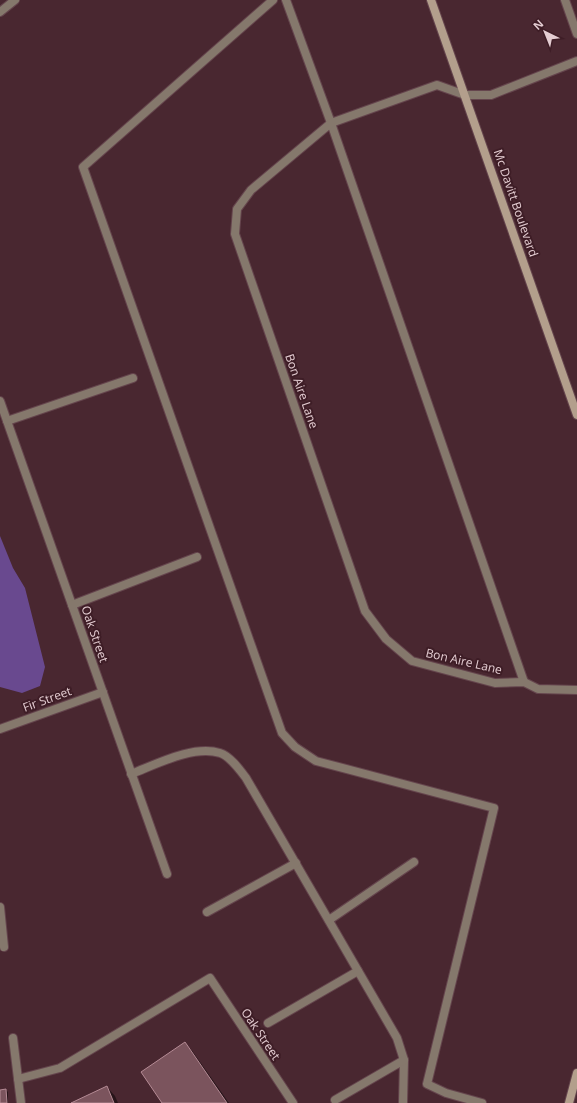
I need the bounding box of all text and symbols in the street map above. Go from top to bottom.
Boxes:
north arrow [525,12,565,52]
text: N [529,16,546,33]
street label: Mc Davitt Boulevard [490,147,542,259]
street label: Bon Aire Lane [281,351,323,431]
street label: Oak Street [77,603,113,665]
street label: Bon Aire Lane [424,644,504,678]
street label: Fir Street [20,682,74,716]
street label: Oak Street [237,1005,285,1063]

